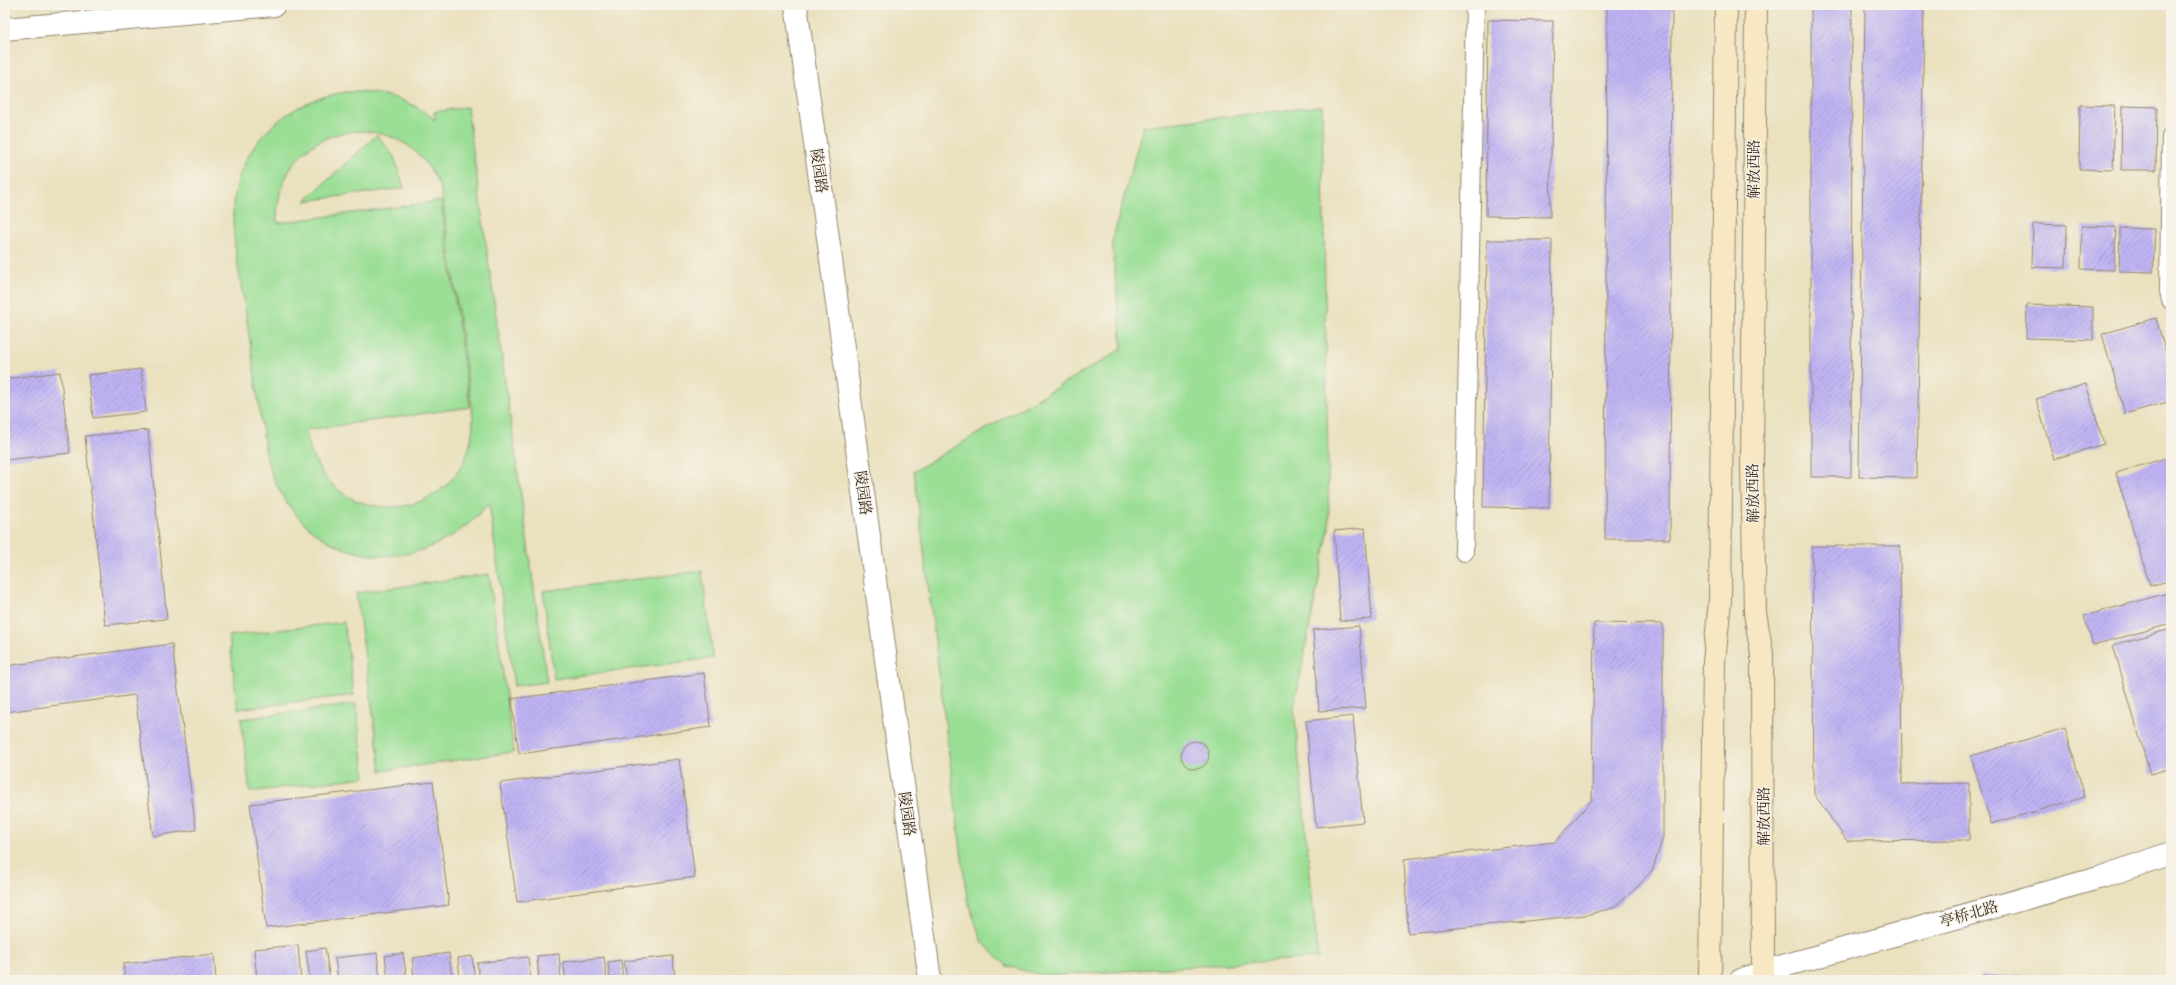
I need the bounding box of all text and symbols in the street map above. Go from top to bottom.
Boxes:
street label: 解放西路 [1745,139,1764,199]
street label: 陵园路 [806,147,831,195]
street label: 解放西路 [1743,463,1764,523]
street label: 陵园路 [850,469,875,517]
street label: 解放西路 [1755,786,1774,846]
street label: 陵园路 [894,790,919,838]
street label: 亭桥北路 [1938,897,2001,932]

